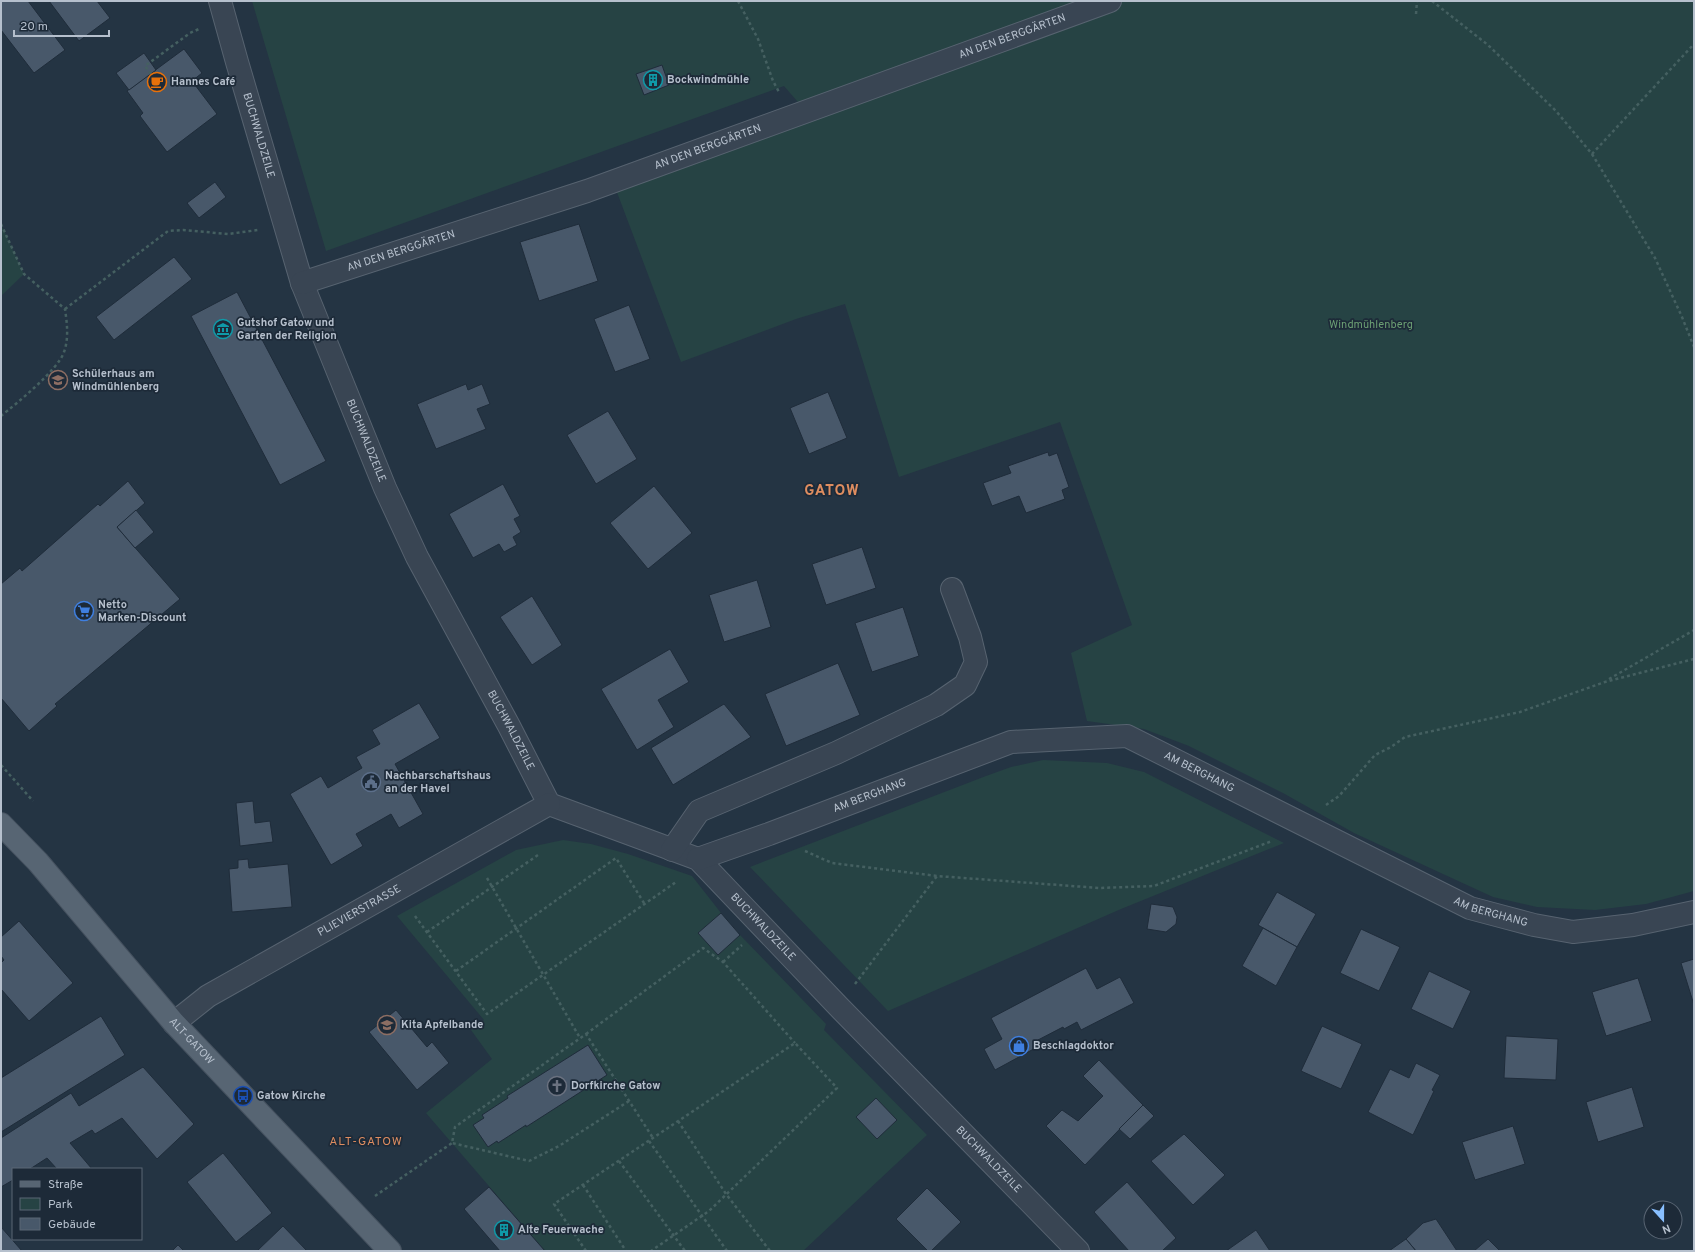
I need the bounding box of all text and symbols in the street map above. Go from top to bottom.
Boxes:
street label: AN DEN BERGGÄRTEN [957,11,1068,62]
scale bar [14,12,109,38]
text: 20 m [20,19,48,35]
building icon: Bockwindmühle [642,69,664,91]
cafe icon: Hannes Café [146,71,168,93]
place label: Bockwindmühle [667,73,749,87]
place label: Hannes Café [171,75,236,89]
street label: BUCHWALDZEILE [239,91,278,180]
street label: AN DEN BERGGÄRTEN [652,121,763,173]
street label: AN DEN BERGGÄRTEN [345,227,457,275]
place label: Gutshof Gatow und Garten der Religion [237,316,337,343]
museum icon: Gutshof Gatow und Garten der Religion [212,318,234,340]
park label: Windmühlenberg [1329,318,1413,332]
place label: Schülerhaus am Windmühlenberg [72,367,159,394]
school or university icon: Schülerhaus am Windmühlenberg [47,369,69,391]
street label: BUCHWALDZEILE [343,397,389,484]
district label: GATOW [804,482,860,501]
place label: Netto Marken-Discount [98,598,186,625]
supermarket icon: Netto Marken-Discount [73,600,95,622]
street label: BUCHWALDZEILE [484,688,537,773]
street label: AM BERGHANG [1161,749,1237,796]
place label: Nachbarschaftshaus an der Havel [385,769,491,796]
public building icon: Nachbarschaftshaus an der Havel [360,771,382,793]
street label: AM BERGHANG [831,775,908,816]
street label: PLIEVIERSTRASSE [315,882,403,940]
street label: BUCHWALDZEILE [727,890,798,964]
street label: AM BERGHANG [1451,894,1529,930]
school or university icon: Kita Apfelbande [376,1014,398,1036]
street label: ALT-GATOW [166,1015,217,1068]
place label: Kita Apfelbande [401,1018,483,1032]
shop icon: Beschlagdoktor [1008,1035,1030,1057]
place label: Beschlagdoktor [1033,1039,1114,1053]
church icon: Dorfkirche Gatow [546,1075,568,1097]
place label: Dorfkirche Gatow [571,1079,660,1093]
bus stop icon: Gatow Kirche [232,1085,254,1107]
place label: Gatow Kirche [257,1089,326,1103]
street label: BUCHWALDZEILE [953,1123,1024,1196]
district label: ALT-GATOW [329,1134,403,1150]
legend [12,1168,142,1240]
text: Straße [48,1177,83,1193]
text: Park [48,1197,73,1213]
north arrow [1643,1200,1683,1240]
text: Gebäude [48,1217,96,1233]
building icon: Alte Feuerwache [493,1219,515,1241]
text: N [1660,1220,1672,1236]
place label: Alte Feuerwache [518,1223,604,1237]

